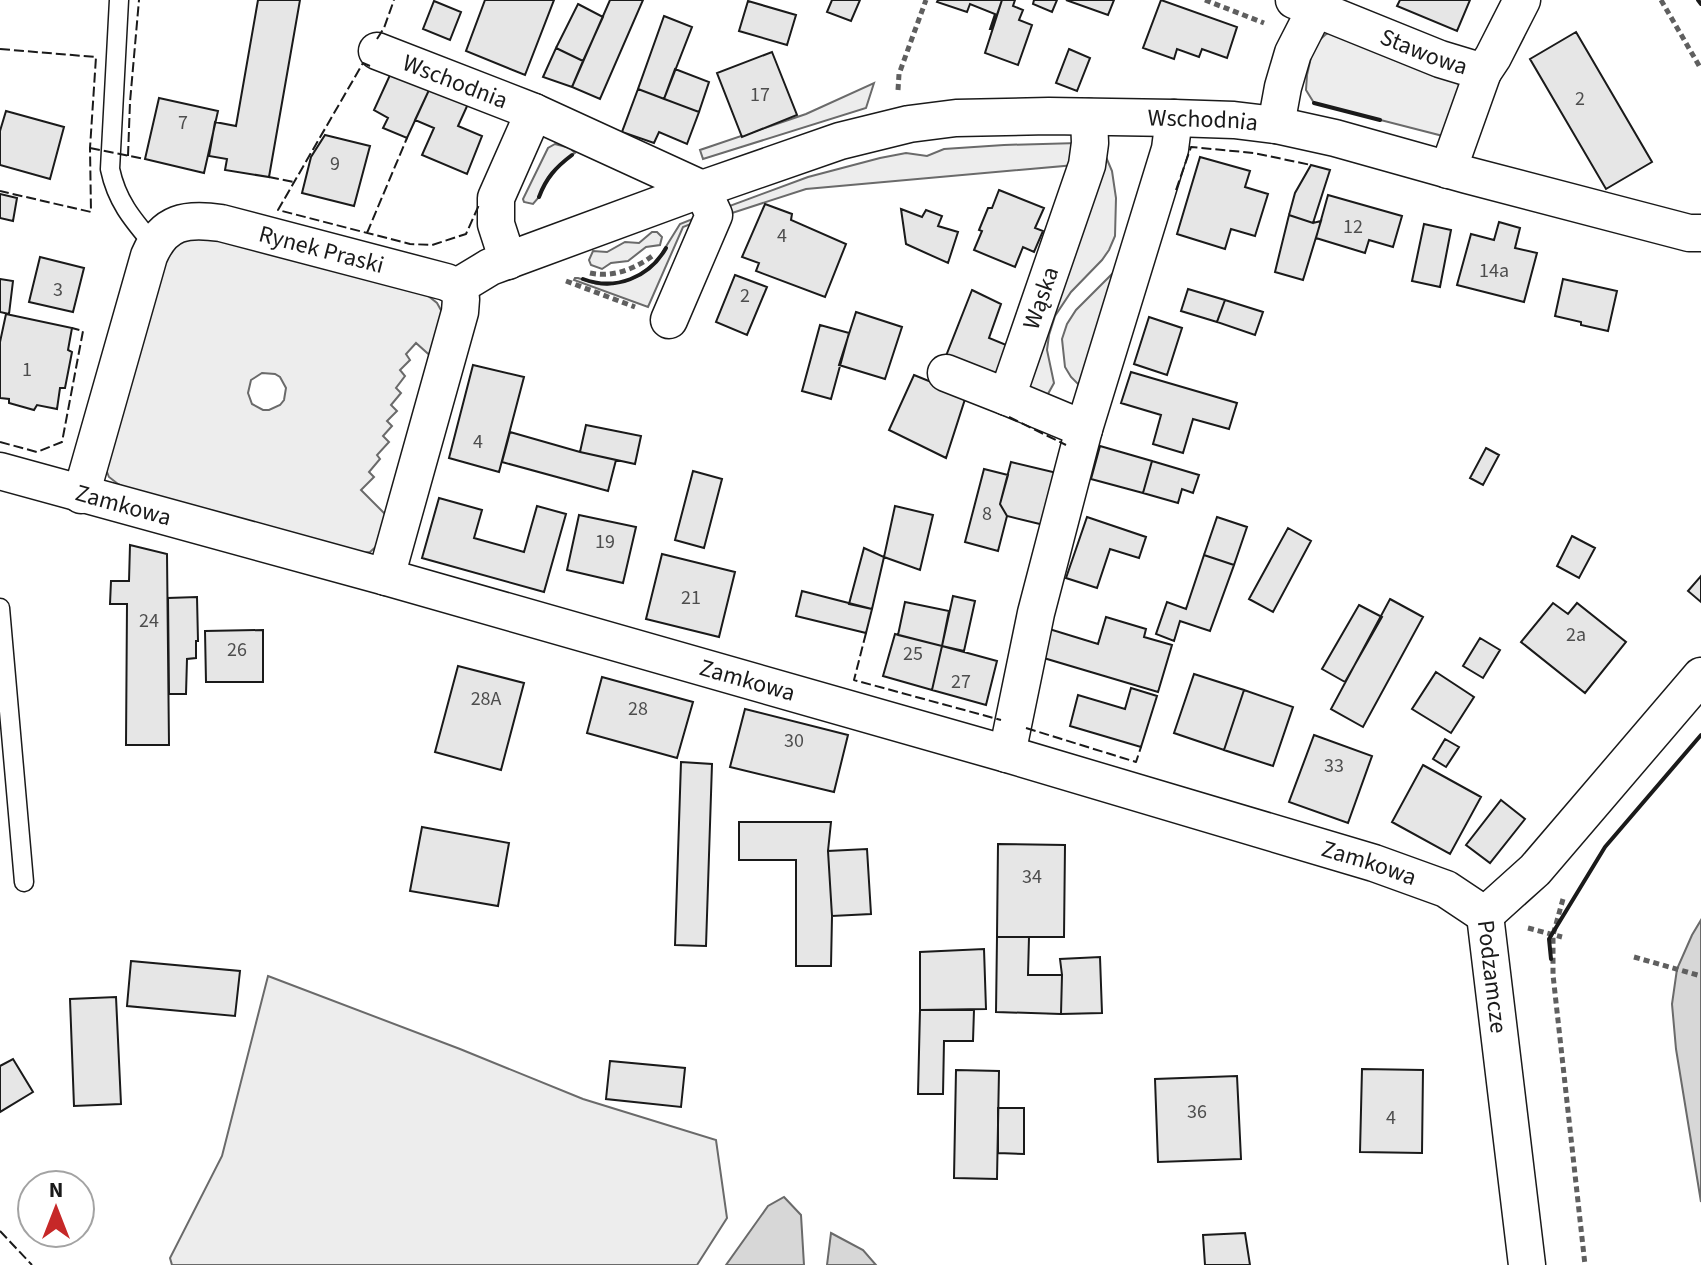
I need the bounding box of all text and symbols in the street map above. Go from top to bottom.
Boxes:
street label: Stawowa [1375,19,1472,84]
street label: Wschodnia [397,45,513,118]
house number: 17 [750,81,770,109]
house number: 2 [1575,85,1585,113]
street label: Wschodnia [1147,100,1260,140]
house number: 7 [178,109,188,137]
house number: 9 [330,150,340,178]
house number: 12 [1343,213,1363,241]
street label: Rynek Praski [255,216,388,283]
house number: 4 [777,222,787,250]
house number: 14a [1479,257,1509,285]
street label: Wąska [1014,262,1068,334]
house number: 3 [53,276,63,304]
house number: 2 [740,282,750,310]
house number: 1 [22,356,32,384]
house number: 4 [473,428,483,456]
street label: Zamkowa [72,475,175,535]
house number: 8 [982,500,992,528]
house number: 19 [595,528,615,556]
house number: 21 [681,584,701,612]
house number: 24 [139,607,159,635]
house number: 2a [1566,621,1586,649]
house number: 26 [227,636,247,664]
house number: 25 [903,640,923,668]
street label: Zamkowa [695,650,799,710]
house number: 27 [951,668,971,696]
house number: 28A [471,685,502,713]
house number: 28 [628,695,648,723]
house number: 30 [784,727,804,755]
house number: 33 [1324,752,1344,780]
street label: Zamkowa [1317,831,1421,894]
house number: 34 [1022,863,1042,891]
street label: Podzamcze [1468,918,1517,1035]
house number: 36 [1187,1098,1207,1126]
house number: 4 [1386,1104,1396,1132]
north arrow [16,1169,96,1249]
text: N [49,1174,63,1206]

